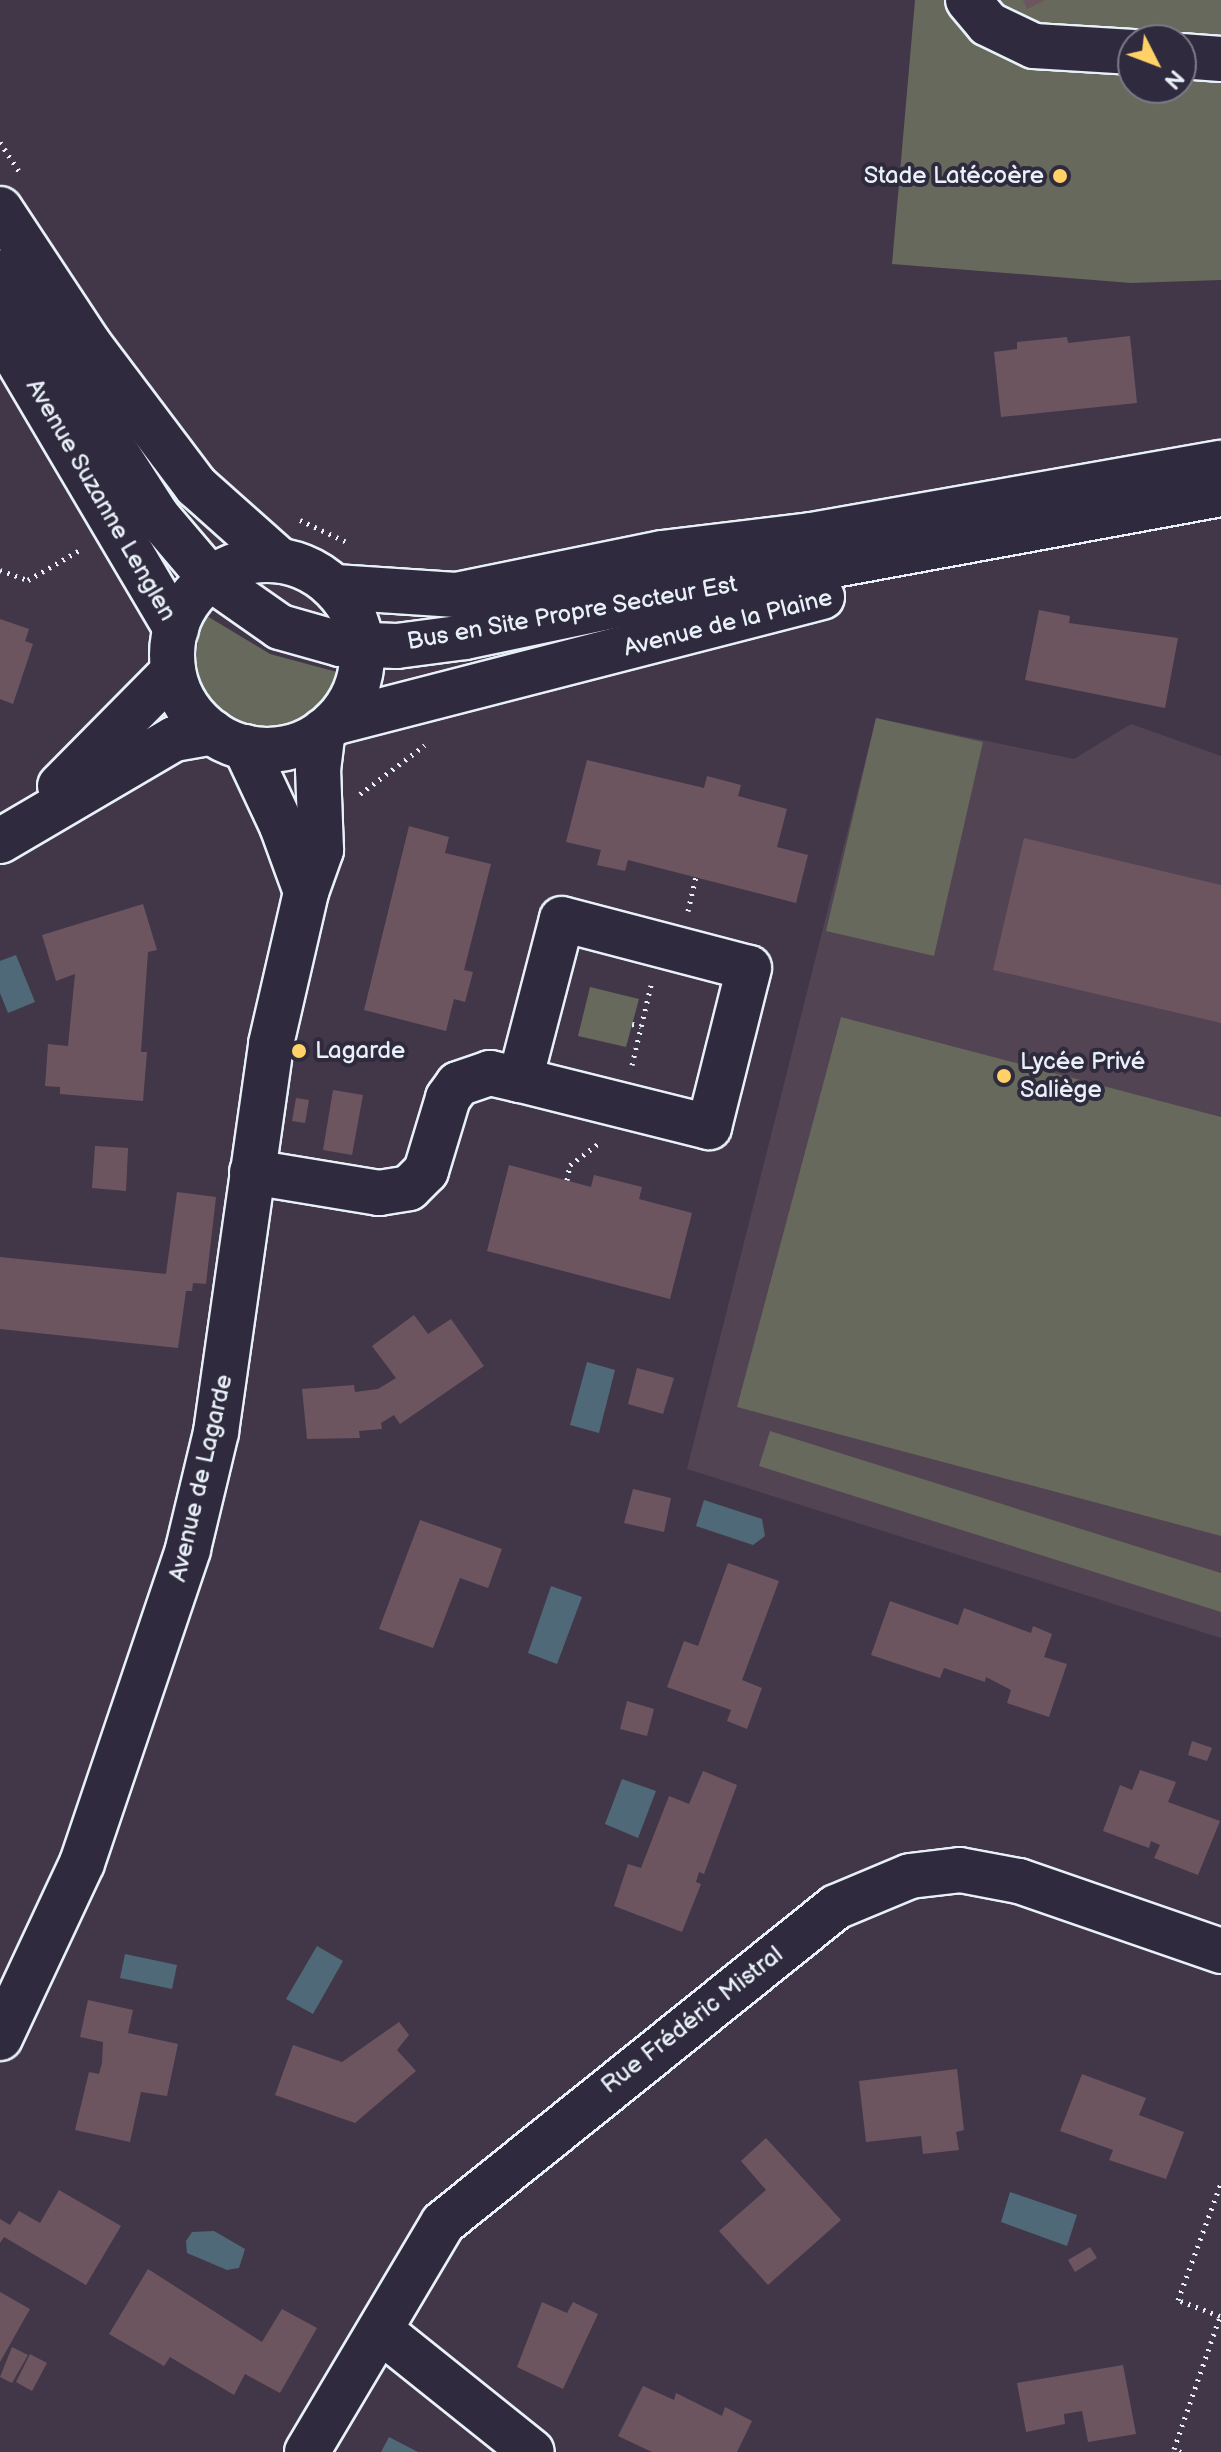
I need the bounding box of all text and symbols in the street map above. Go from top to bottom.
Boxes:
north arrow [1117,24,1197,104]
text: N [1158,64,1189,94]
place label: Stade Latécoère [864,162,1044,190]
marker: Stade Latécoère [1051,167,1069,185]
street label: Avenue Suzanne Lenglen [20,374,182,626]
street label: Bus en Site Propre Secteur Est [404,570,740,656]
street label: Avenue de la Plaine [621,583,835,663]
place label: Lagarde [315,1037,405,1065]
marker: Lagarde [290,1042,308,1060]
place label: Lycée Privé Saliège [1020,1048,1145,1104]
marker: Lycée Privé Saliège [995,1067,1013,1085]
street label: Avenue de Lagarde [163,1372,239,1584]
street label: Rue Frédéric Mistral [595,1940,789,2100]

